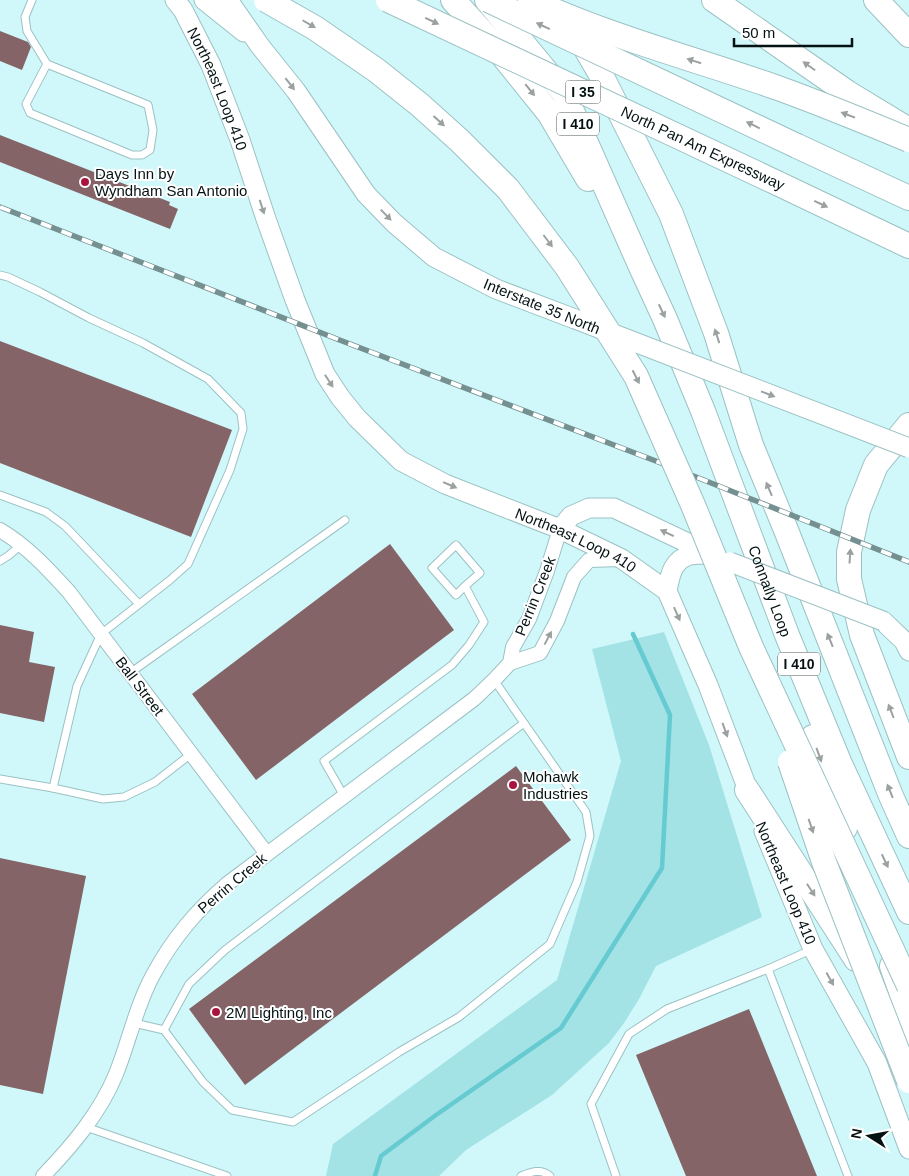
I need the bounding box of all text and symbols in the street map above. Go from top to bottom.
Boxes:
scale bar [734,15,852,47]
one-way arrow [425,17,439,25]
one-way arrow [301,20,316,28]
one-way arrow [536,22,550,30]
street label: Northeast Loop 410 [185,24,251,152]
text: 50 m [742,24,775,41]
one-way arrow [687,57,702,65]
one-way arrow [802,61,816,71]
one-way arrow [285,77,296,90]
road number: I 35 [566,80,600,104]
one-way arrow [525,83,536,96]
street label: North Pan Am Expressway [619,103,788,194]
one-way arrow [840,111,855,118]
road number: I 410 [557,112,599,136]
one-way arrow [432,116,445,127]
one-way arrow [746,121,760,129]
place label: Days Inn by Wyndham San Antonio [95,165,247,199]
marker: Days Inn by Wyndham San Antonio [79,176,91,188]
one-way arrow [259,200,266,215]
one-way arrow [814,200,828,208]
one-way arrow [380,209,392,221]
one-way arrow [542,234,553,247]
street label: Interstate 35 North [481,275,603,337]
one-way arrow [658,304,666,318]
one-way arrow [712,328,720,343]
one-way arrow [632,370,640,384]
one-way arrow [325,374,334,387]
one-way arrow [760,390,775,398]
one-way arrow [443,482,457,490]
one-way arrow [765,482,773,497]
street label: Northeast Loop 410 [513,504,640,575]
one-way arrow [660,529,674,537]
street label: Connally Loop [746,543,795,639]
one-way arrow [846,547,854,563]
street label: Perrin Creek [511,553,559,638]
one-way arrow [673,607,681,621]
one-way arrow [544,631,552,645]
one-way arrow [826,632,834,647]
road number: I 410 [778,652,820,676]
street label: Ball Street [112,653,168,719]
one-way arrow [887,704,895,718]
one-way arrow [721,723,729,738]
one-way arrow [815,748,823,763]
place label: Mohawk Industries [523,768,588,802]
marker: Mohawk Industries [507,779,519,791]
one-way arrow [885,784,893,798]
one-way arrow [808,818,816,833]
street label: Northeast Loop 410 [752,819,820,947]
street label: Perrin Creek [194,849,270,917]
one-way arrow [882,854,890,868]
one-way arrow [806,883,816,896]
one-way arrow [825,972,834,985]
place label: 2M Lighting, Inc [226,1004,332,1021]
marker: 2M Lighting, Inc [210,1006,222,1018]
north arrow [844,1111,894,1161]
text: N [847,1127,865,1140]

